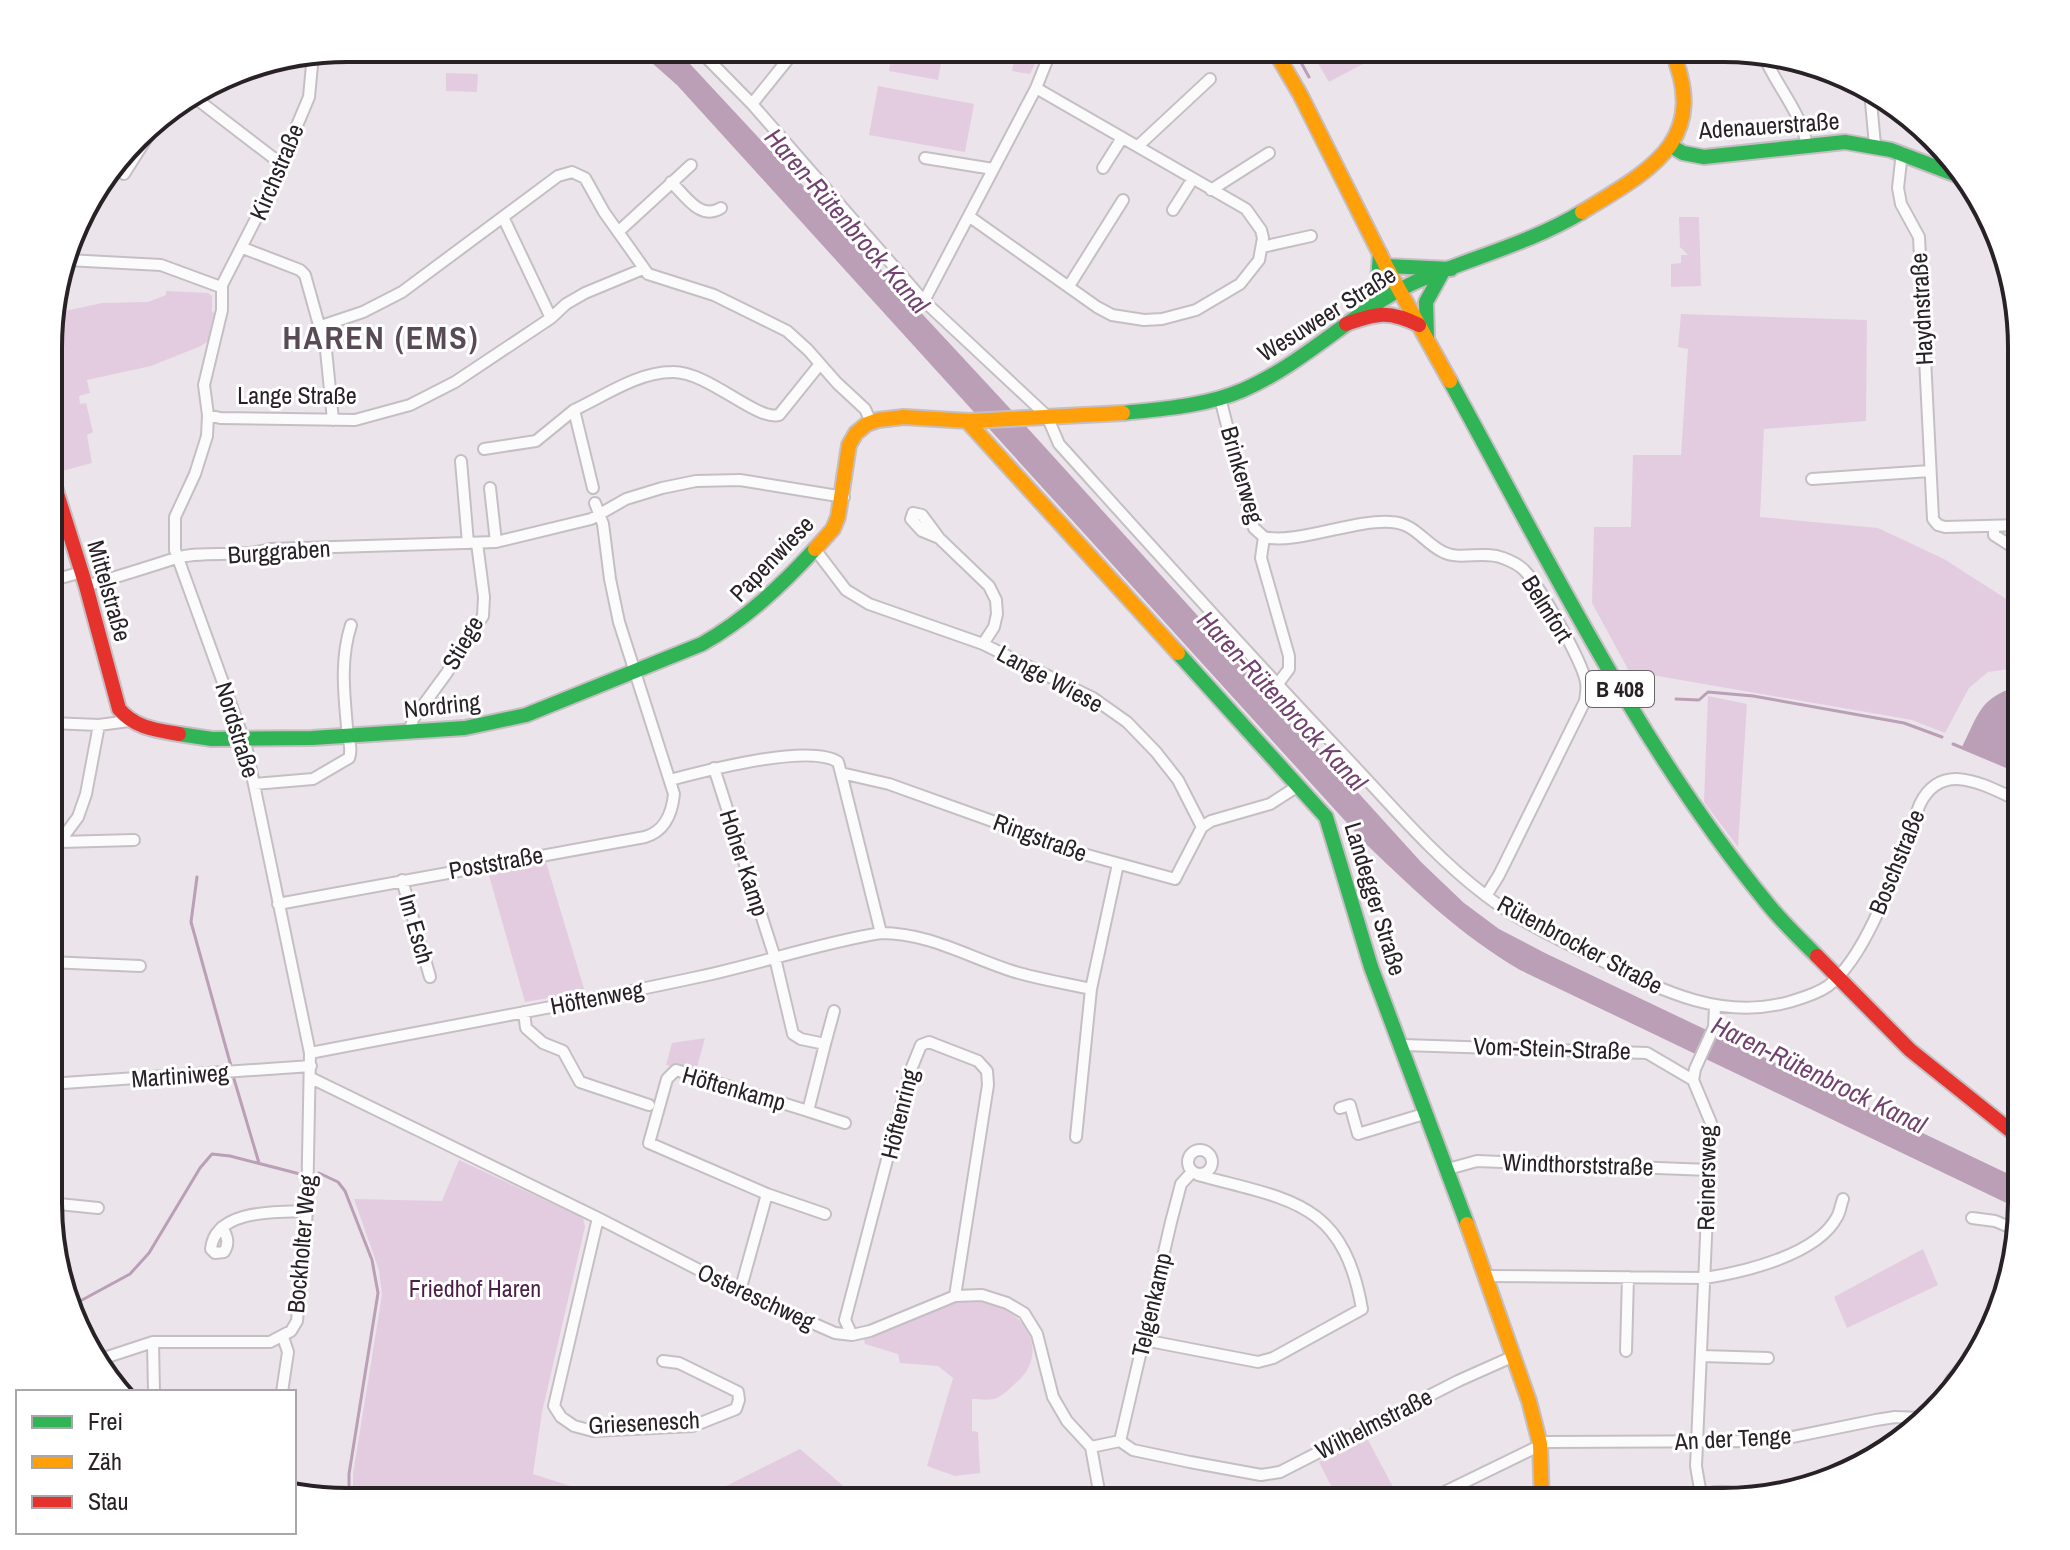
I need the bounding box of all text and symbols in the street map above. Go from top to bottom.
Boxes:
street label: Adenauerstraße [1696,104,1840,146]
street label: Kirchstraße [241,119,311,225]
water label: Haren-Rütenbrock Kanal [757,121,938,322]
street label: Haydnstraße [1902,252,1940,366]
street label: Wesuweer Straße [1251,258,1402,368]
district label: HAREN (EMS) [283,316,479,359]
street label: Lange Straße [237,379,357,411]
street label: Brinkerweg [1214,422,1272,527]
street label: Papenwiese [722,508,820,608]
street label: Burggraben [227,531,331,571]
street label: Mittelstraße [80,536,140,645]
street label: Belmfort [1515,569,1581,648]
water label: Haren-Rütenbrock Kanal [1190,603,1376,799]
street label: Stiege [434,610,490,675]
street label: Lange Wiese [992,637,1109,719]
road number: B 408 [1586,671,1654,707]
street label: Nordstraße [208,678,268,781]
street label: Nordring [402,685,482,725]
street label: Boschstraße [1861,804,1932,919]
street label: Hoher Kamp [713,805,777,920]
street label: Ringstraße [989,805,1092,869]
street label: Landegger Straße [1337,818,1414,979]
street label: Poststraße [446,838,545,886]
street label: Rütenbrocker Straße [1492,887,1669,1001]
street label: Im Esch [392,890,442,967]
street label: Höftenweg [548,972,646,1022]
water label: Haren-Rütenbrock Kanal [1706,1007,1933,1142]
street label: Vom-Stein-Straße [1473,1029,1631,1067]
street label: Martiniweg [130,1056,230,1094]
street label: Höftenkamp [679,1058,790,1118]
street label: Höftenring [872,1065,926,1162]
street label: Reinersweg [1689,1125,1723,1231]
street label: Windthorststraße [1502,1145,1654,1183]
street label: Bockholter Weg [279,1173,323,1314]
street label: Telgenkamp [1124,1249,1179,1360]
street label: Ostereschweg [693,1255,820,1337]
park label: Friedhof Haren [409,1272,541,1304]
street label: Wilhelmstraße [1310,1380,1437,1466]
legend [16,1390,296,1534]
street label: Griesenesch [587,1403,700,1441]
text: Frei [88,1405,123,1437]
street label: An der Tenge [1673,1419,1792,1457]
text: Zäh [88,1445,122,1477]
text: Stau [88,1485,129,1517]

